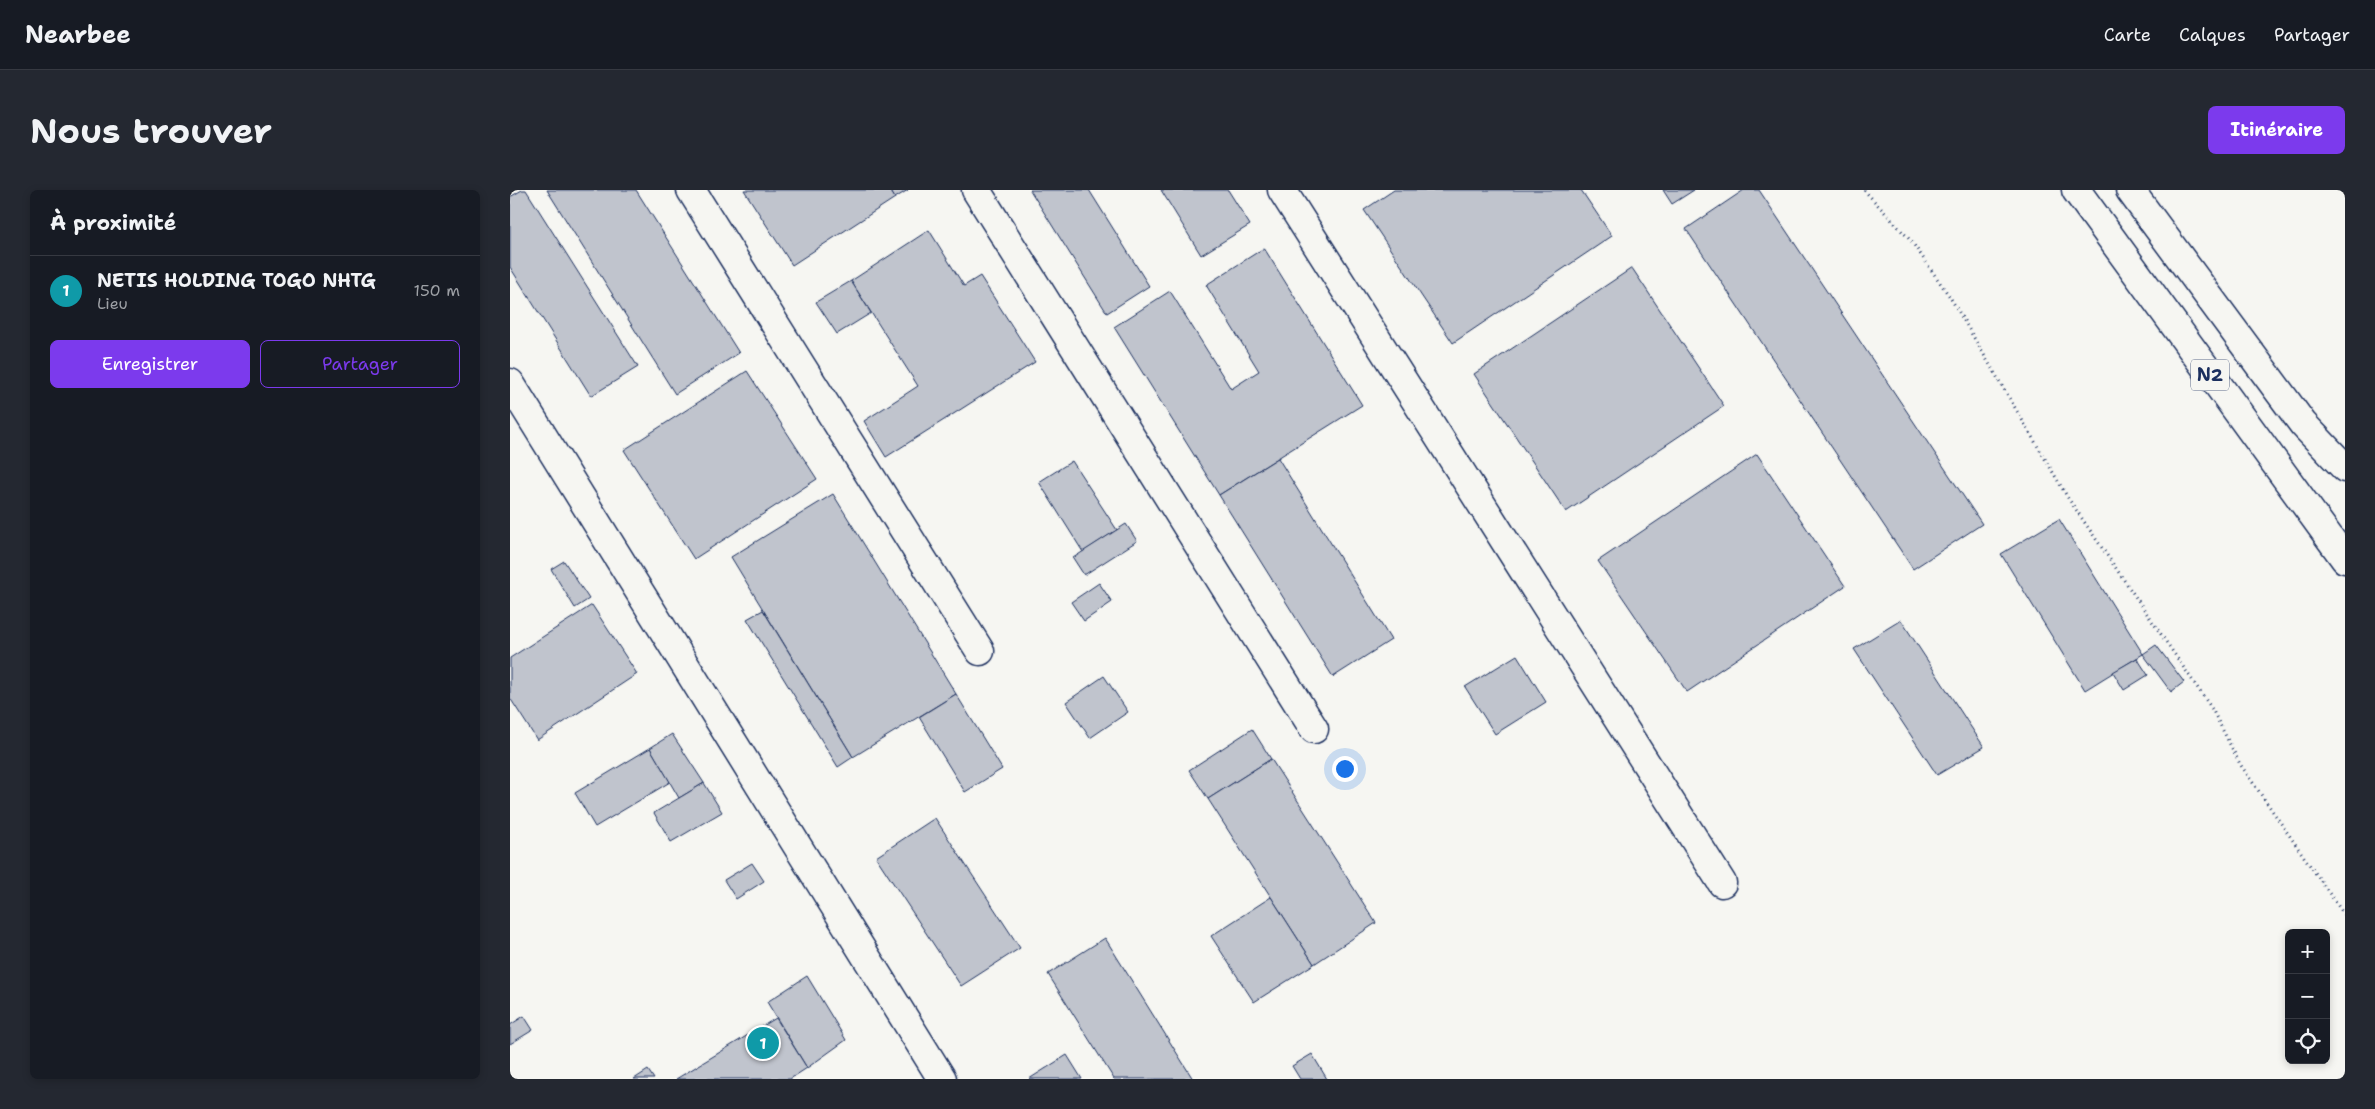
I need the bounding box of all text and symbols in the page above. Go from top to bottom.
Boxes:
text: Nearbee [25,19,131,51]
text: Carte [2104,23,2151,47]
text: Calques [2179,23,2246,47]
text: Partager [2274,23,2350,47]
button: Itinéraire [2208,106,2345,154]
text: Nous trouver [30,107,272,154]
text: À proximité [50,209,176,237]
text: NETIS HOLDING TOGO NHTG [97,268,376,293]
text: 1 [62,280,70,301]
text: 150 m [413,280,460,301]
text: Lieu [97,293,128,314]
button: Enregistrer [50,340,250,388]
button: Partager [260,340,460,388]
road number: N2 [2191,360,2229,390]
your location [1332,756,1358,782]
map controls [2285,929,2330,1064]
button: + [2285,929,2330,974]
button: − [2285,974,2330,1019]
button: locate [2285,1019,2330,1064]
pin: 1 [747,1024,779,1062]

